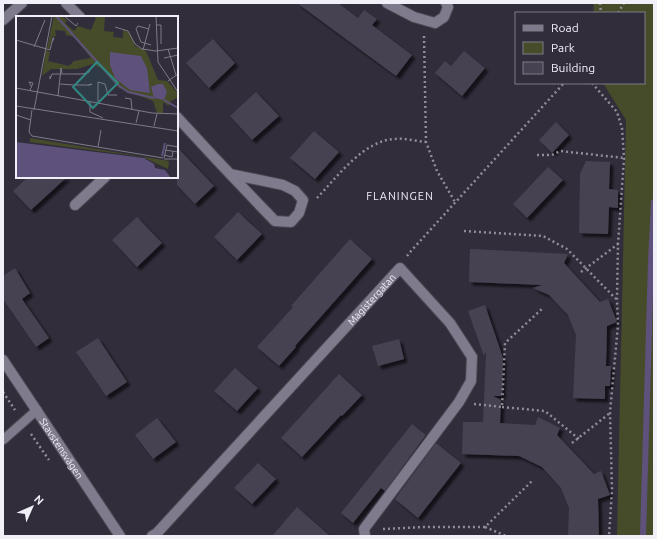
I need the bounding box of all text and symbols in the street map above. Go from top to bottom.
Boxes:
legend [515,12,645,84]
inset map [16,16,178,178]
text: Road [551,21,579,34]
text: Park [551,41,575,54]
text: Building [551,61,595,74]
district label: FLANINGEN [366,190,434,202]
street label: Magistergatan [345,271,397,327]
street label: Stavstensvägen [38,416,86,480]
north arrow [12,487,52,527]
text: N [32,493,46,507]

